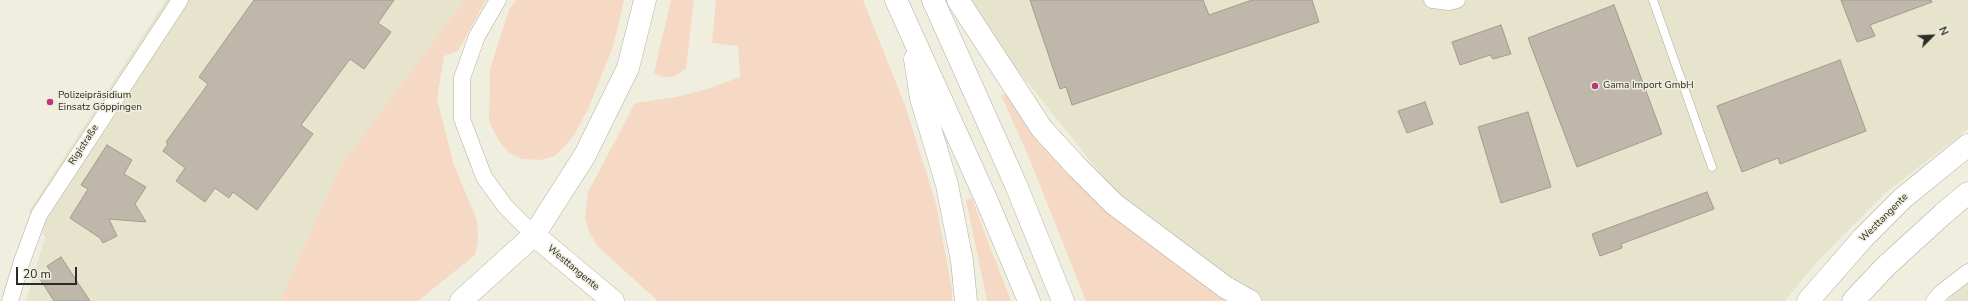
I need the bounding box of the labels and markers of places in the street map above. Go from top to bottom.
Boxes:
place label: Gama Import GmbH [1603,80,1694,92]
marker: Gama Import GmbH [1590,81,1600,91]
place label: Polizeipräsidium Einsatz Göppingen [58,90,142,114]
marker: Polizeipräsidium Einsatz Göppingen [45,97,55,107]

